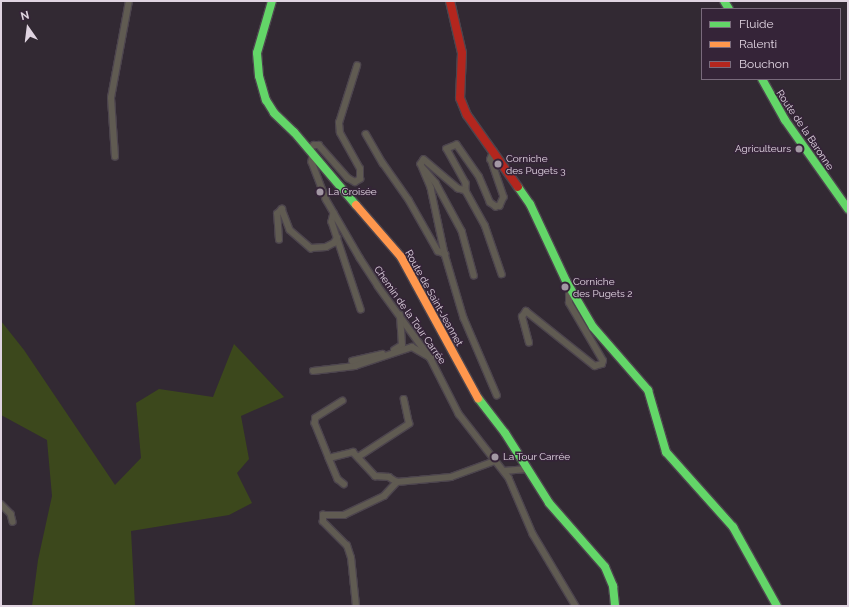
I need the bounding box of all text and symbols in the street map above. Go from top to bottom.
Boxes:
north arrow [8,8,48,48]
legend [701,8,841,80]
text: N [19,9,31,23]
text: Fluide [739,17,774,31]
text: Ralenti [739,37,777,51]
text: Bouchon [739,57,789,71]
street label: Route de la Baronne [774,88,836,172]
place label: Agriculteurs [735,143,791,155]
marker: Agriculteurs [794,144,804,154]
place label: Corniche des Pugets 3 [506,152,566,176]
marker: Corniche des Pugets 3 [493,159,503,169]
place label: La Croisée [328,186,377,198]
marker: La Croisée [315,187,325,197]
street label: Route de Saint-Jeannet [403,248,465,348]
street label: Chemin de la Tour Carrée [371,263,449,367]
place label: Corniche des Pugets 2 [573,275,633,298]
marker: Corniche des Pugets 2 [560,282,570,292]
place label: La Tour Carrée [503,451,571,463]
marker: La Tour Carrée [490,452,500,462]

